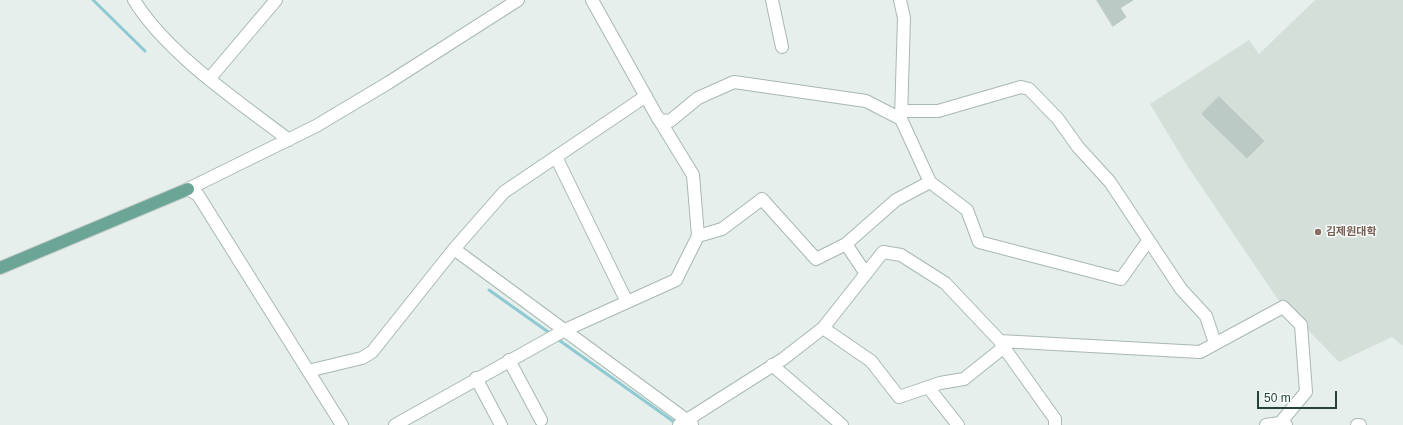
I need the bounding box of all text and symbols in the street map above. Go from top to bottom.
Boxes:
place label: 김제원대학 [1326,225,1377,239]
marker: 김제원대학 [1313,227,1323,237]
scale bar [1259,383,1339,409]
text: 50 m [1264,391,1291,405]

